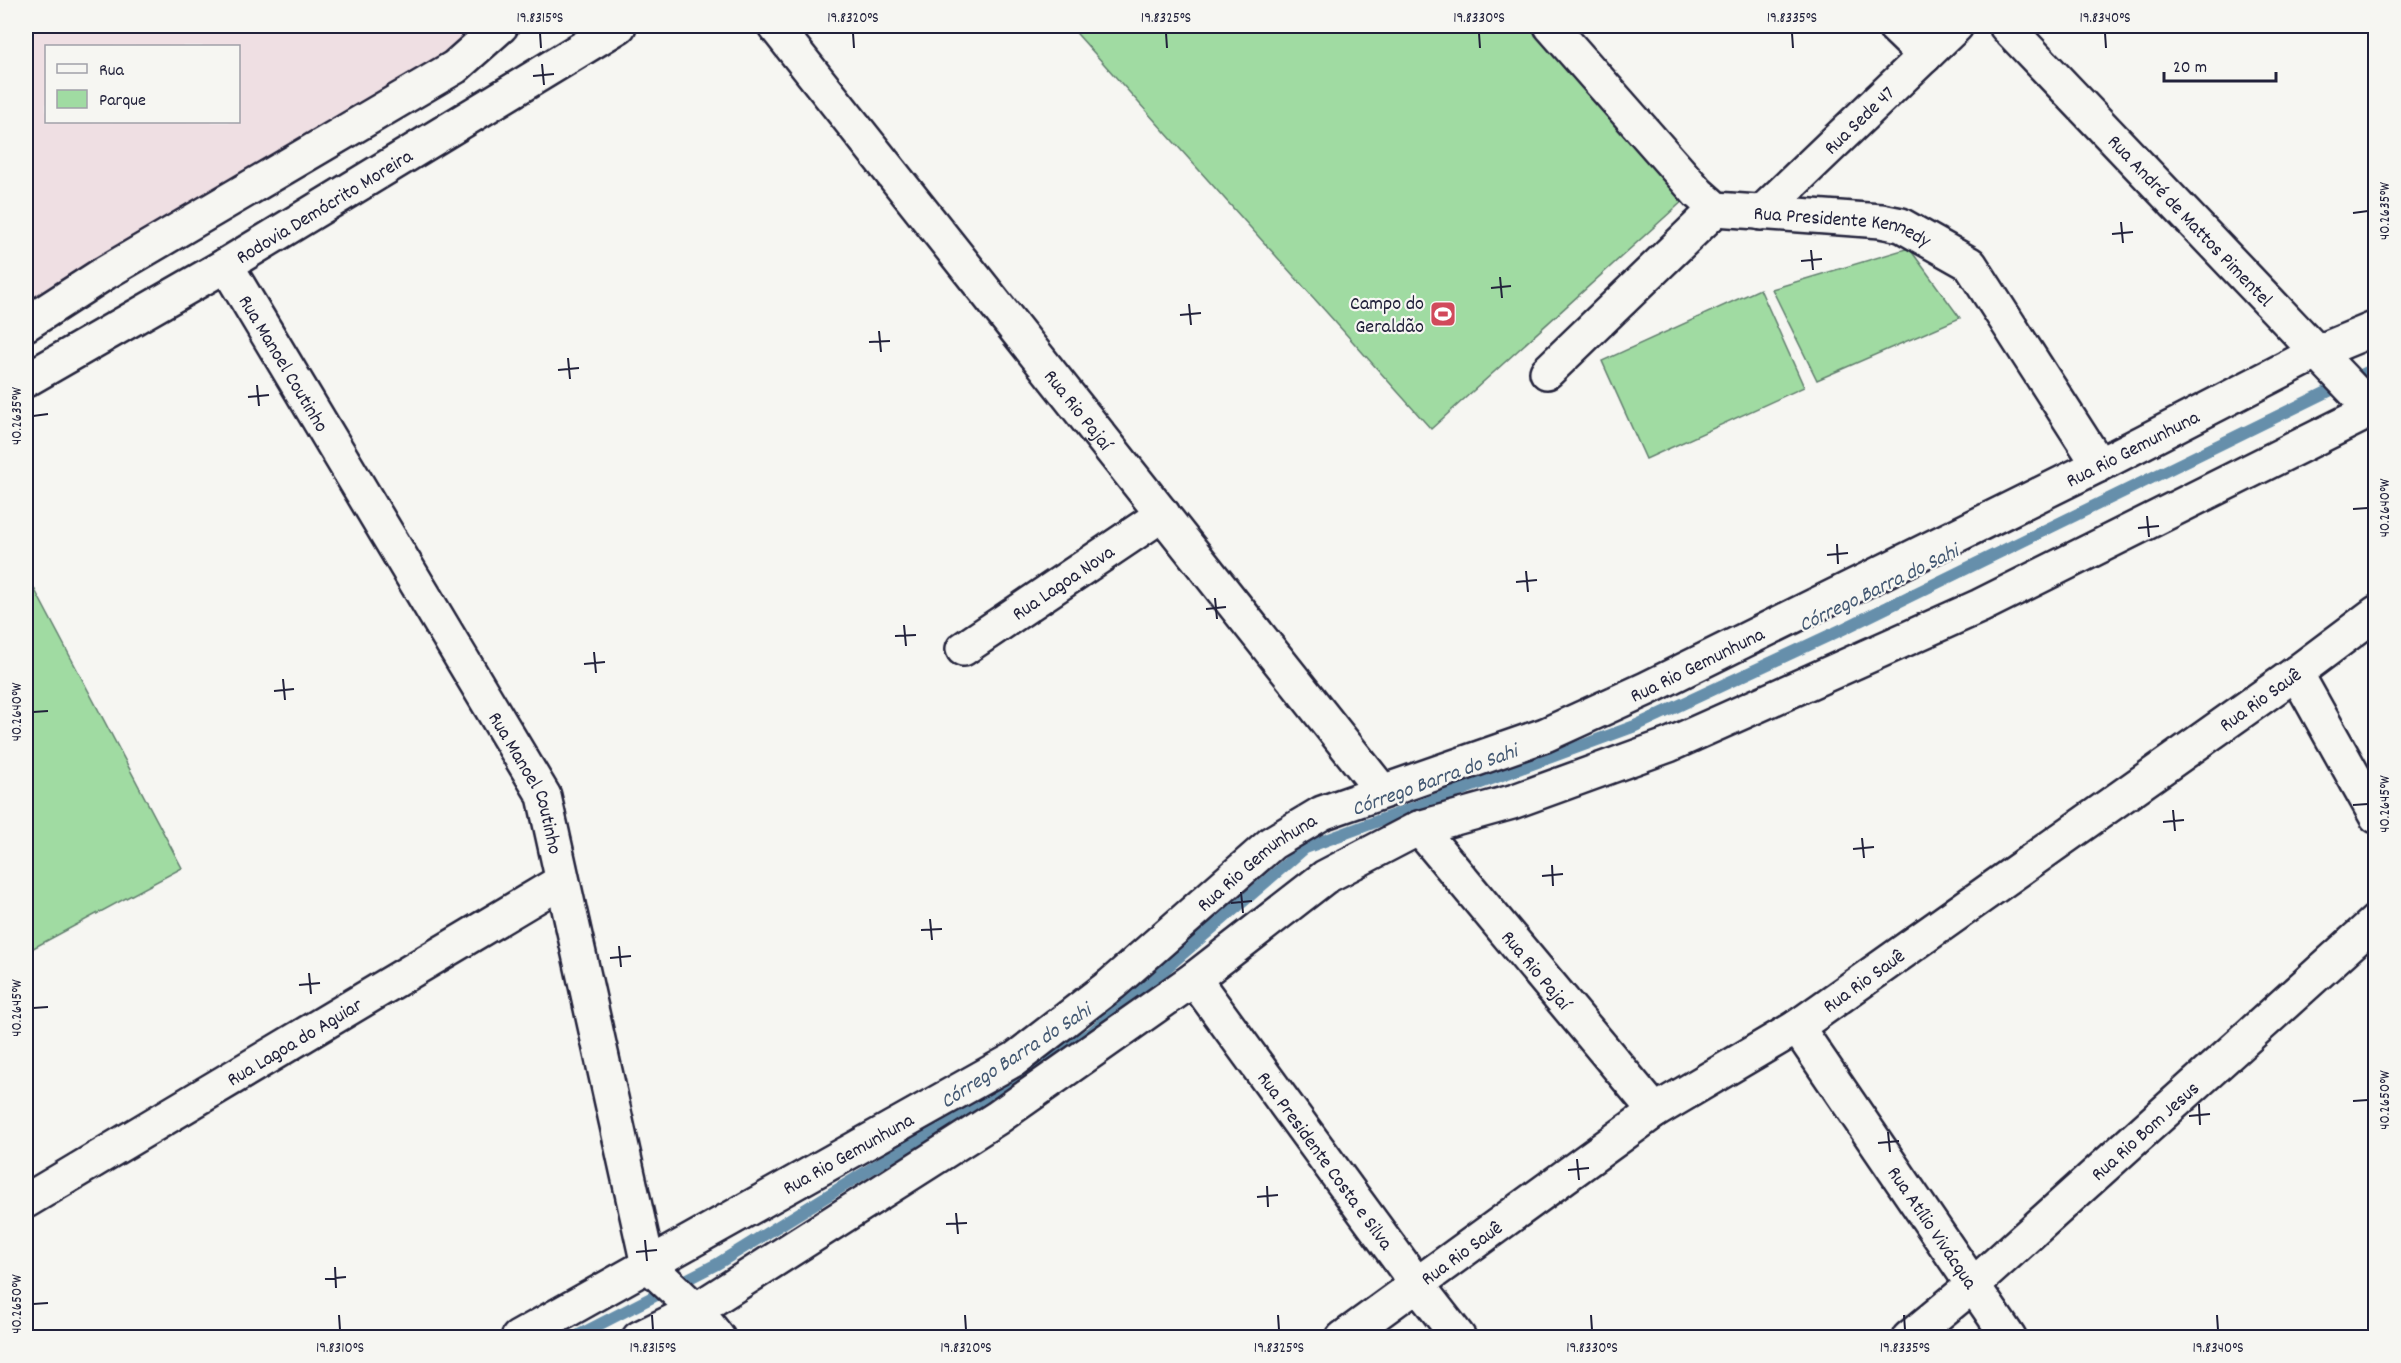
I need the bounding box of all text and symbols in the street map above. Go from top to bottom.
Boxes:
text: 19.8315°S [517,8,563,30]
text: 19.8320°S [827,8,879,30]
text: 19.8325°S [1141,8,1191,30]
text: 19.8330°S [1453,8,1505,30]
text: 19.8335°S [1767,8,1817,30]
text: 19.8340°S [2079,8,2131,30]
legend [45,45,240,123]
scale bar [2164,45,2276,83]
text: 20 m [2173,56,2207,81]
text: Rua [99,59,125,84]
street label: Rua Sede 47 [1819,81,1902,163]
text: Parque [99,89,146,114]
street label: Rua André de Mattos Pimentel [2100,130,2278,315]
street label: Rodovia Demócrito Moreira [232,143,419,273]
text: 40.2635°W [2375,182,2397,240]
street label: Rua Presidente Kennedy [1753,201,1936,257]
street label: Rua Manoel Coutinho [230,290,334,438]
place label: Campo do Geraldão [1350,291,1424,342]
sports icon: Campo do Geraldão [1428,299,1458,329]
street label: Rua Rio Pajaí [1036,365,1118,458]
text: 40.2635°W [7,387,29,445]
street label: Rua Rio Gemunhuna [2062,404,2205,496]
text: 40.2640°W [2375,478,2397,537]
water label: Córrego Barra do Sahi [1794,537,1967,641]
street label: Rua Lagoa Nova [1007,539,1121,629]
street label: Rua Rio Gemunhuna [1626,621,1770,711]
street label: Rua Rio Sauê [2215,662,2308,740]
text: 40.2640°W [7,682,29,741]
street label: Rua Manoel Coutinho [480,707,568,857]
water label: Córrego Barra do Sahi [1348,737,1525,826]
text: 40.2645°W [2375,775,2397,833]
street label: Rua Rio Gemunhuna [1192,808,1324,920]
street label: Rua Rio Pajaí [1493,925,1577,1018]
street label: Rua Rio Sauê [1818,944,1912,1021]
text: 40.2645°W [7,979,29,1037]
street label: Rua Lagoa do Aguiar [222,992,369,1095]
water label: Córrego Barra do Sahi [935,996,1101,1118]
street label: Rua Presidente Costa e Silva [1249,1067,1399,1257]
text: 40.2650°W [2375,1070,2397,1130]
street label: Rua Rio Bom Jesus [2086,1076,2207,1189]
street label: Rua Rio Gemunhuna [778,1107,920,1204]
street label: Rua Atílio Vivácqua [1879,1162,1983,1296]
street label: Rua Rio Sauê [1416,1215,1509,1294]
text: 40.2650°W [7,1274,29,1334]
text: 19.8310°S [316,1338,364,1360]
text: 19.8315°S [630,1338,676,1360]
text: 19.8320°S [940,1338,992,1360]
text: 19.8325°S [1254,1338,1304,1360]
text: 19.8330°S [1566,1338,1618,1360]
text: 19.8335°S [1880,1338,1930,1360]
text: 19.8340°S [2192,1338,2244,1360]

